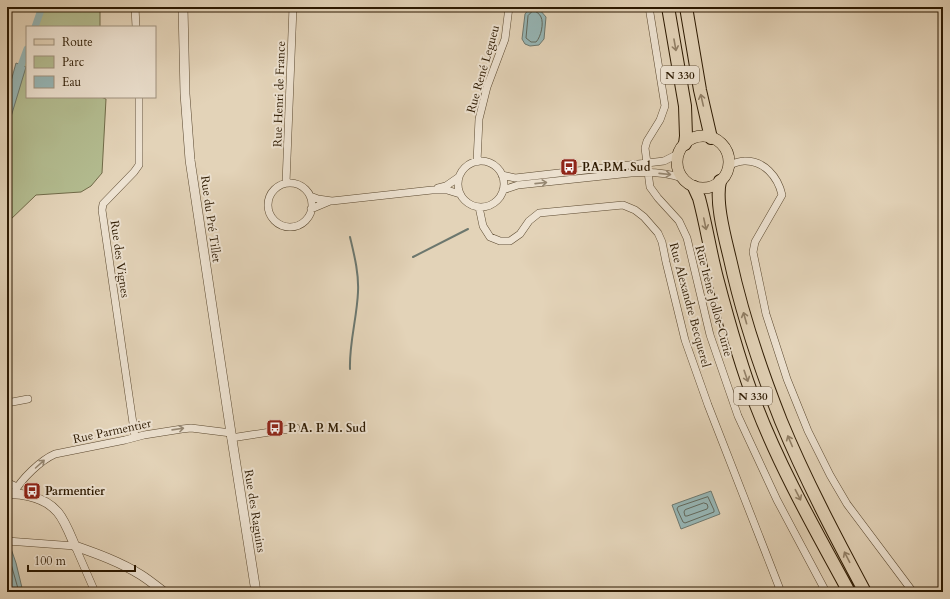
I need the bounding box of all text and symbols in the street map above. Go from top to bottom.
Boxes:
street label: Rue René Legueu [463,23,503,115]
legend [26,26,156,98]
text: Route [62,34,93,50]
one-way arrow [671,39,679,52]
street label: Rue Henri de France [269,41,289,147]
text: Parc [62,54,85,70]
road number: N 330 [661,66,699,84]
text: Eau [62,74,82,90]
one-way arrow [698,93,706,106]
bus stop icon: P.A.P.M. Sud [559,157,579,177]
place label: P.A.P.M. Sud [582,159,651,175]
one-way arrow [658,170,671,178]
street label: Rue du Pré Tillet [197,175,225,264]
one-way arrow [534,179,547,186]
one-way arrow [702,217,710,230]
street label: Rue des Vignes [107,219,133,299]
street label: Rue Alexandre Becquerel [666,241,714,369]
street label: Rue Irène Jollot-Curie [691,244,737,358]
one-way arrow [741,312,748,325]
one-way arrow [743,370,750,383]
road number: N 330 [734,387,772,405]
street label: Rue Parmentier [71,415,153,447]
bus stop icon: P. A. P. M. Sud [265,418,285,438]
place label: P. A. P. M. Sud [288,420,366,436]
one-way arrow [171,425,184,433]
one-way arrow [786,435,793,447]
one-way arrow [35,460,45,469]
street label: Rue des Raguins [241,468,269,554]
bus stop icon: Parmentier [22,481,42,501]
place label: Parmentier [45,483,105,499]
one-way arrow [795,489,802,501]
scale bar [28,547,135,573]
one-way arrow [843,552,850,564]
text: 100 m [34,553,67,569]

